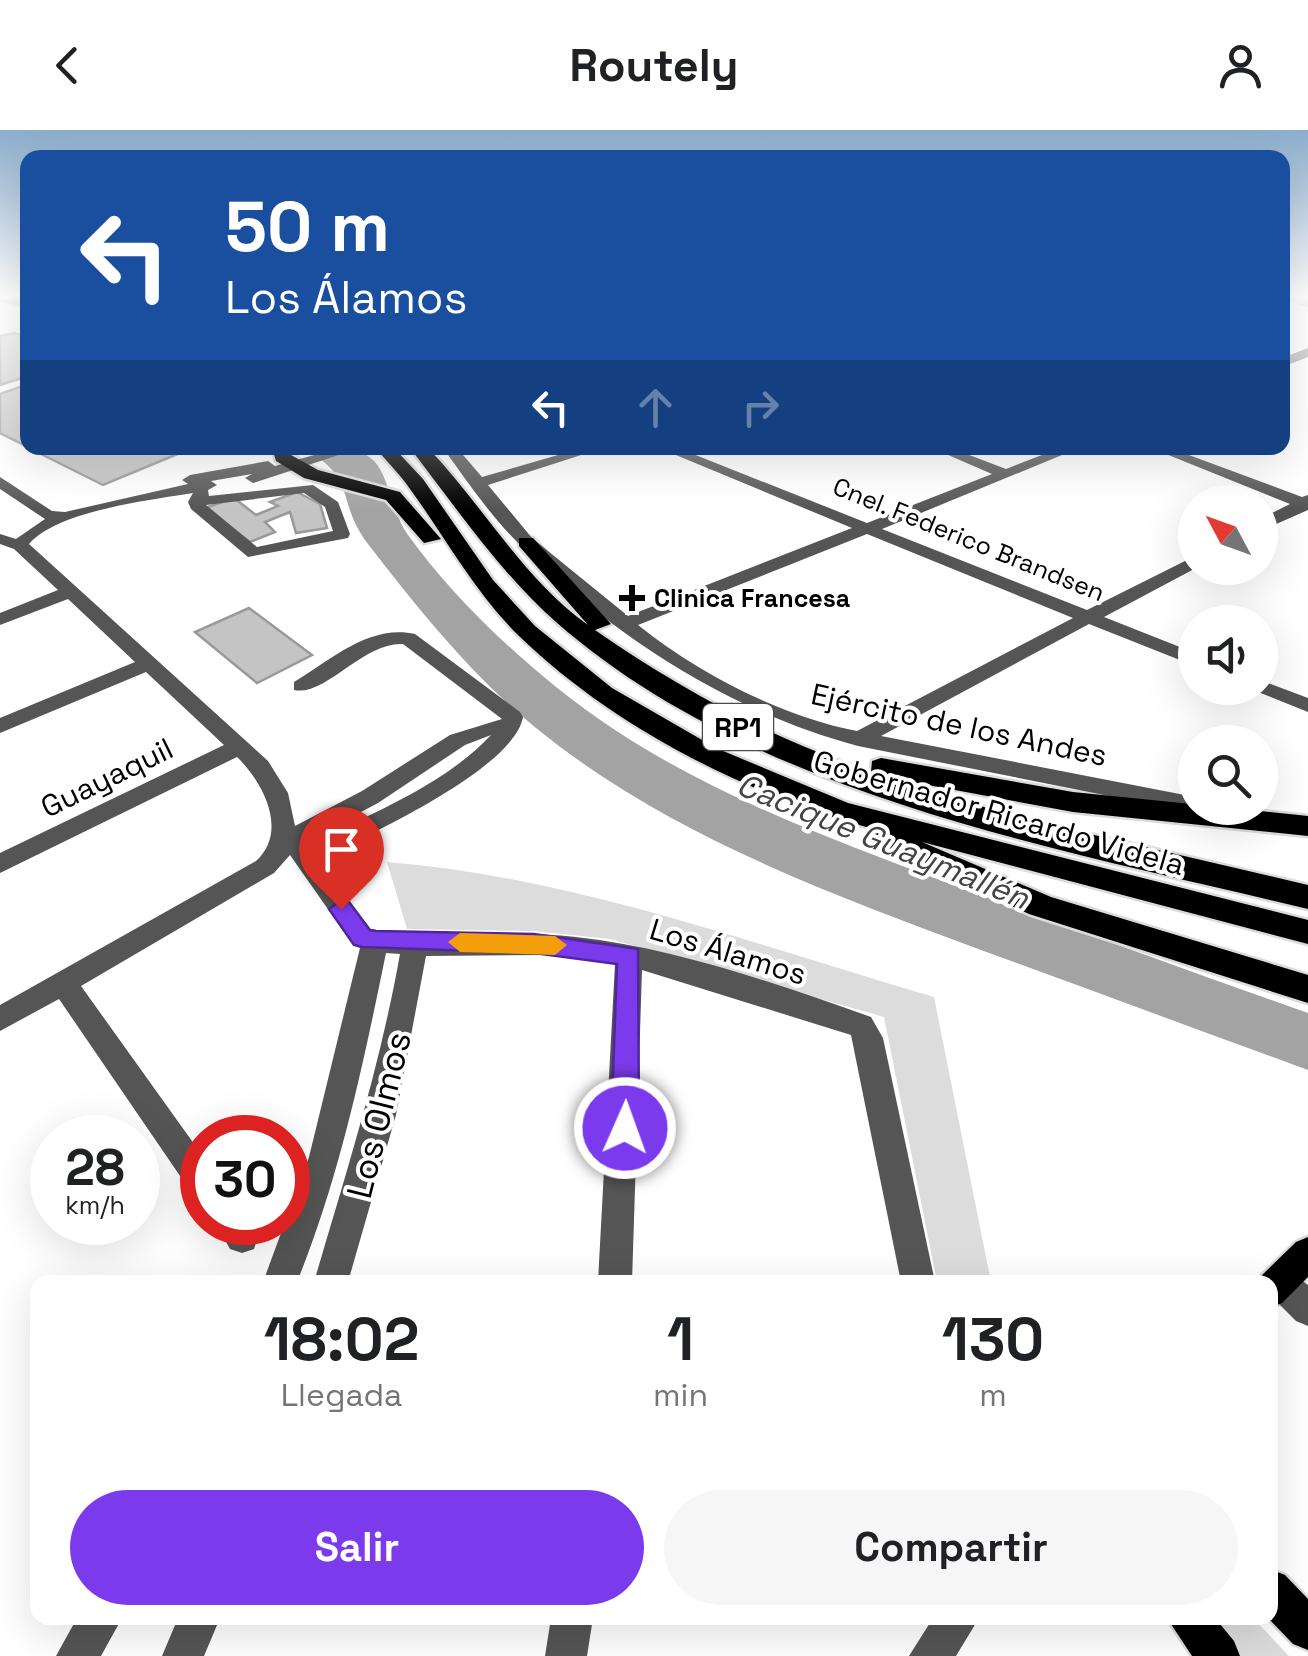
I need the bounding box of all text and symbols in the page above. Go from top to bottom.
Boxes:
text: Routely [569,37,739,94]
icon: back [40,38,95,93]
icon: person [1213,38,1268,93]
text: 50 m [225,182,390,271]
icon: left [60,190,190,320]
text: Los Álamos [225,269,467,326]
icon: left [523,380,578,435]
icon: ahead [628,380,683,435]
icon: right [733,380,788,435]
street label: Cnel. Federico Brandsen [828,470,1110,608]
north arrow [1178,485,1278,585]
map controls [1178,485,1278,825]
place label: Clinica Francesa [654,582,850,614]
marker: Clinica Francesa [619,585,645,611]
button: sound [1178,605,1278,705]
street label: Ejército de los Andes [808,674,1111,775]
road number: RP1 [703,704,773,750]
button: search [1178,725,1278,825]
street label: Guayaquil [34,729,179,826]
street label: Gobernador Ricardo Videla [809,741,1189,884]
water label: Cacique Guaymallén [731,764,1036,918]
pin [299,807,384,910]
icon: arrive [314,822,369,877]
street label: Los Álamos [645,909,811,994]
street label: Los Olmos [337,1027,421,1203]
position arrow [573,1076,677,1180]
speed limit sign: 30 [180,1115,310,1245]
text: 28 [65,1136,125,1200]
text: km/h [65,1189,125,1221]
text: 18:02 [264,1301,419,1378]
text: 1 [667,1301,694,1378]
text: 130 [942,1301,1044,1378]
text: Llegada [281,1375,402,1415]
text: min [653,1375,708,1415]
text: m [979,1375,1007,1415]
button: Salir [70,1490,644,1605]
button: Compartir [664,1490,1238,1605]

